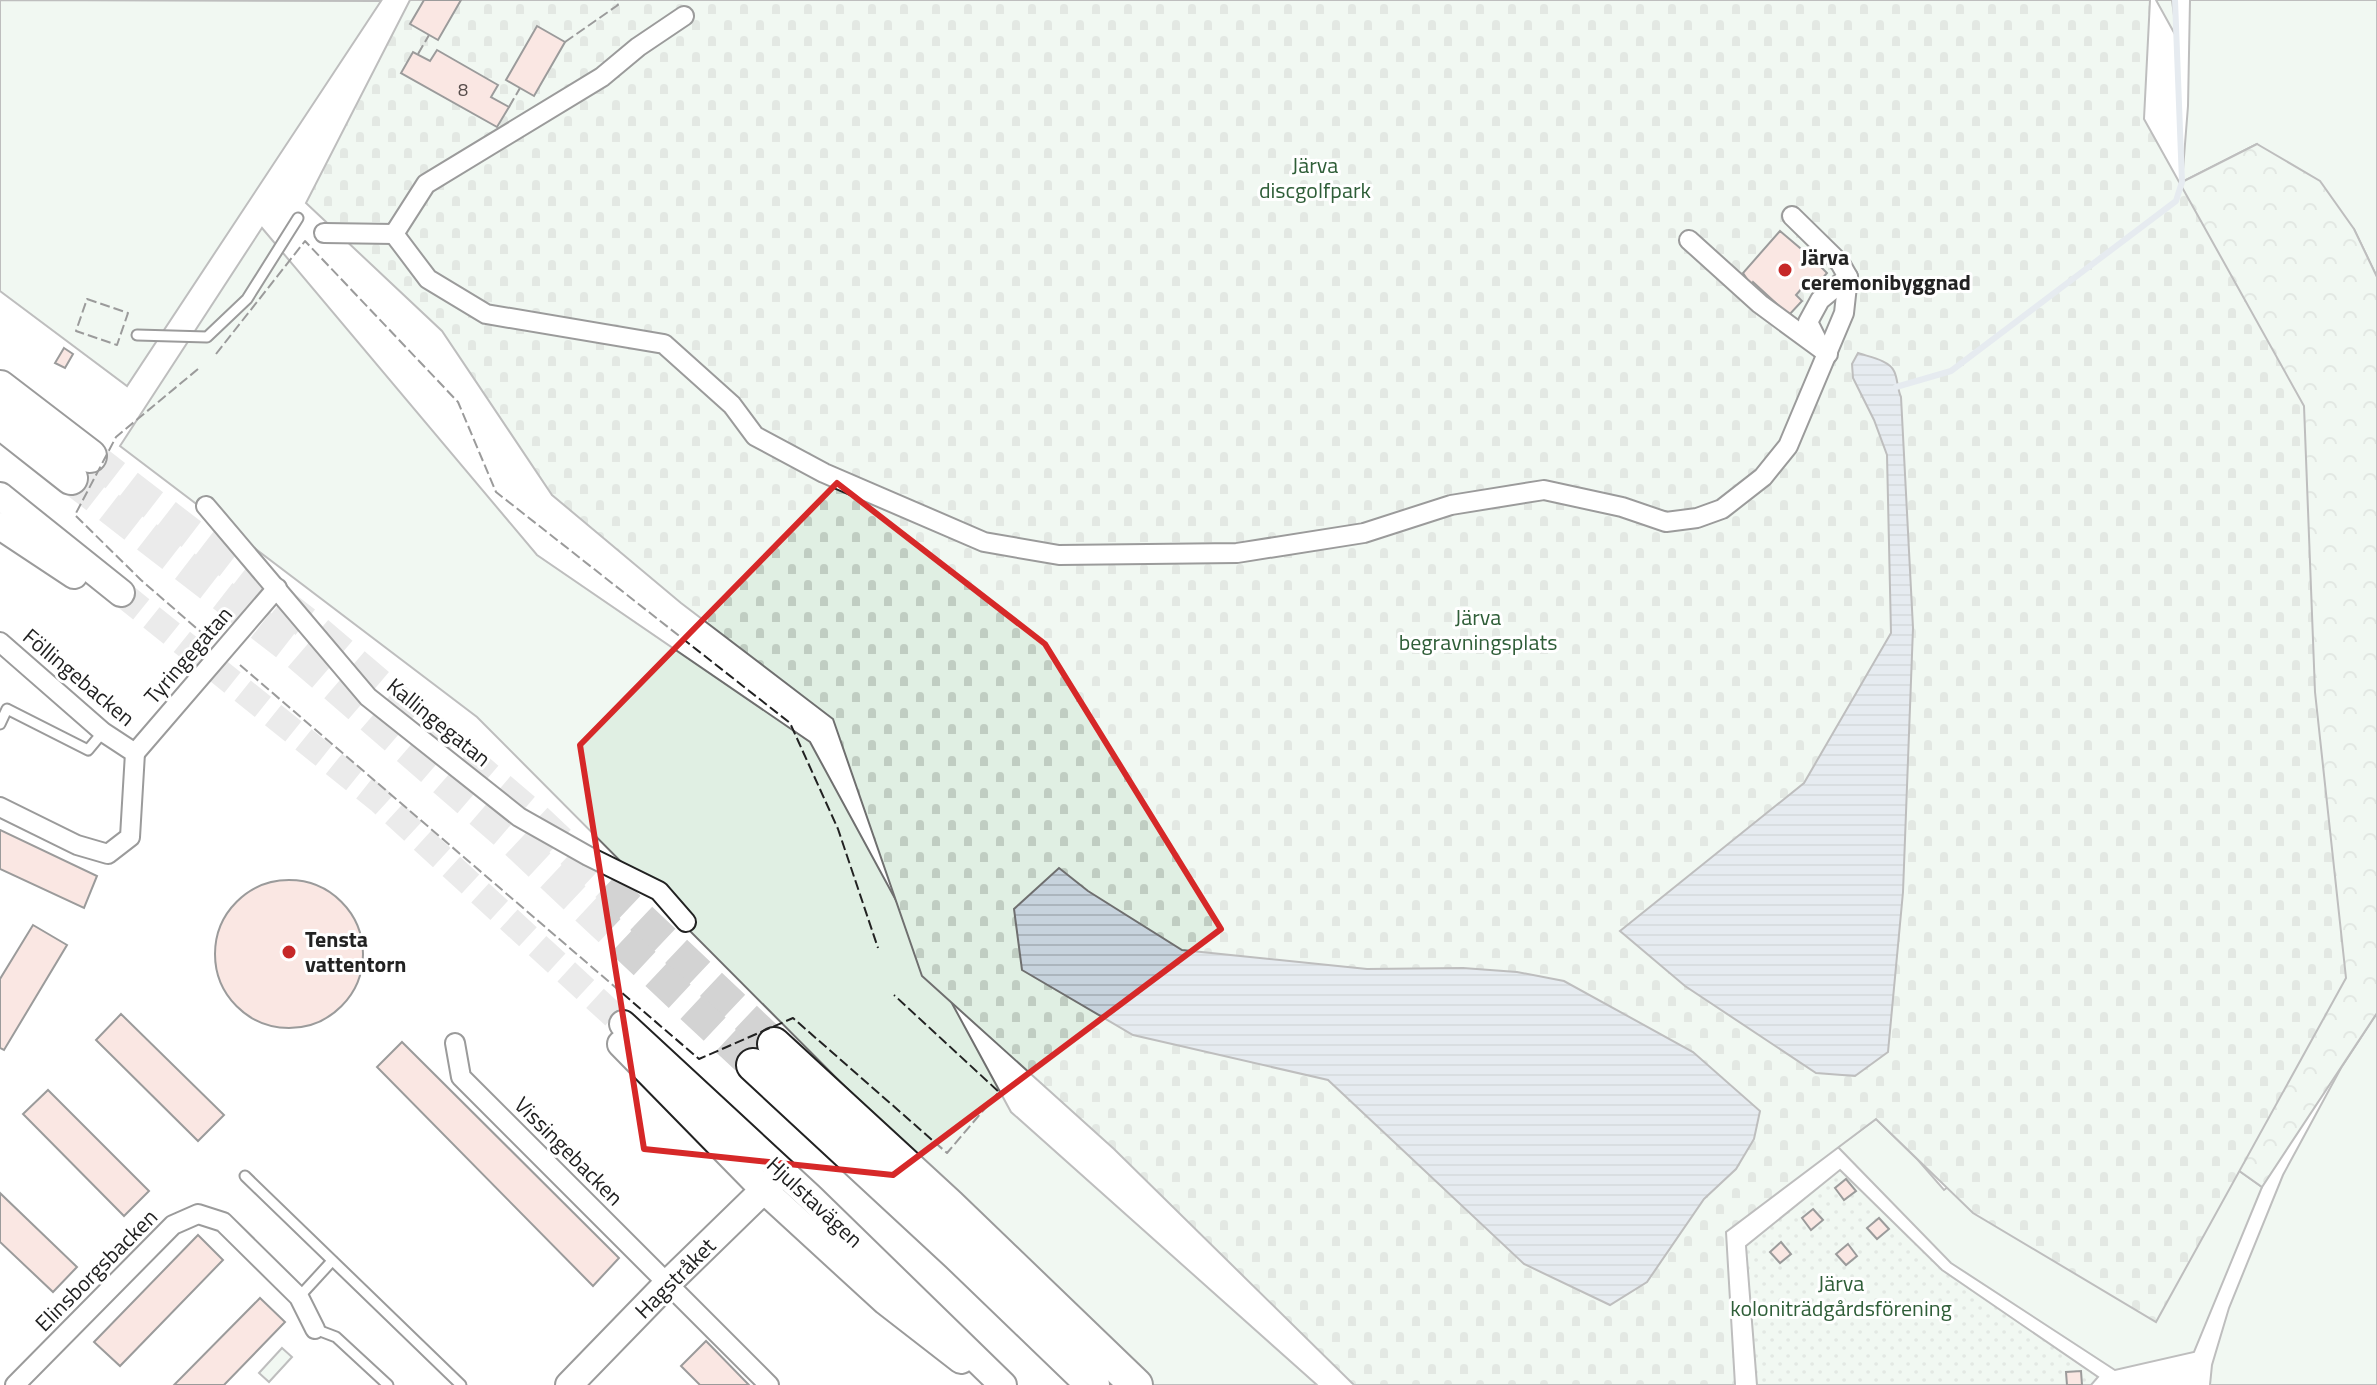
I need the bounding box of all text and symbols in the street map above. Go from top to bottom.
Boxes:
house number: 8 [458,76,468,103]
park label: Järva discgolfpark [1259,148,1372,207]
place label: Järva ceremonibyggnad [1801,240,1971,299]
marker: Järva ceremonibyggnad [1776,261,1794,279]
street label: Tyringegatan [136,598,240,712]
park label: Järva begravningsplats [1399,600,1557,659]
street label: Föllingebacken [15,620,143,734]
street label: Kallingegatan [379,669,499,775]
place label: Tensta vattentorn [305,922,407,981]
marker: Tensta vattentorn [280,943,298,961]
street label: Vissingebacken [507,1089,631,1213]
street label: Hjulstavägen [759,1148,871,1256]
street label: Elinsborgsbacken [27,1201,165,1339]
street label: Hagstråket [627,1229,724,1326]
park label: Järva koloniträdgårdsförening [1730,1266,1952,1325]

